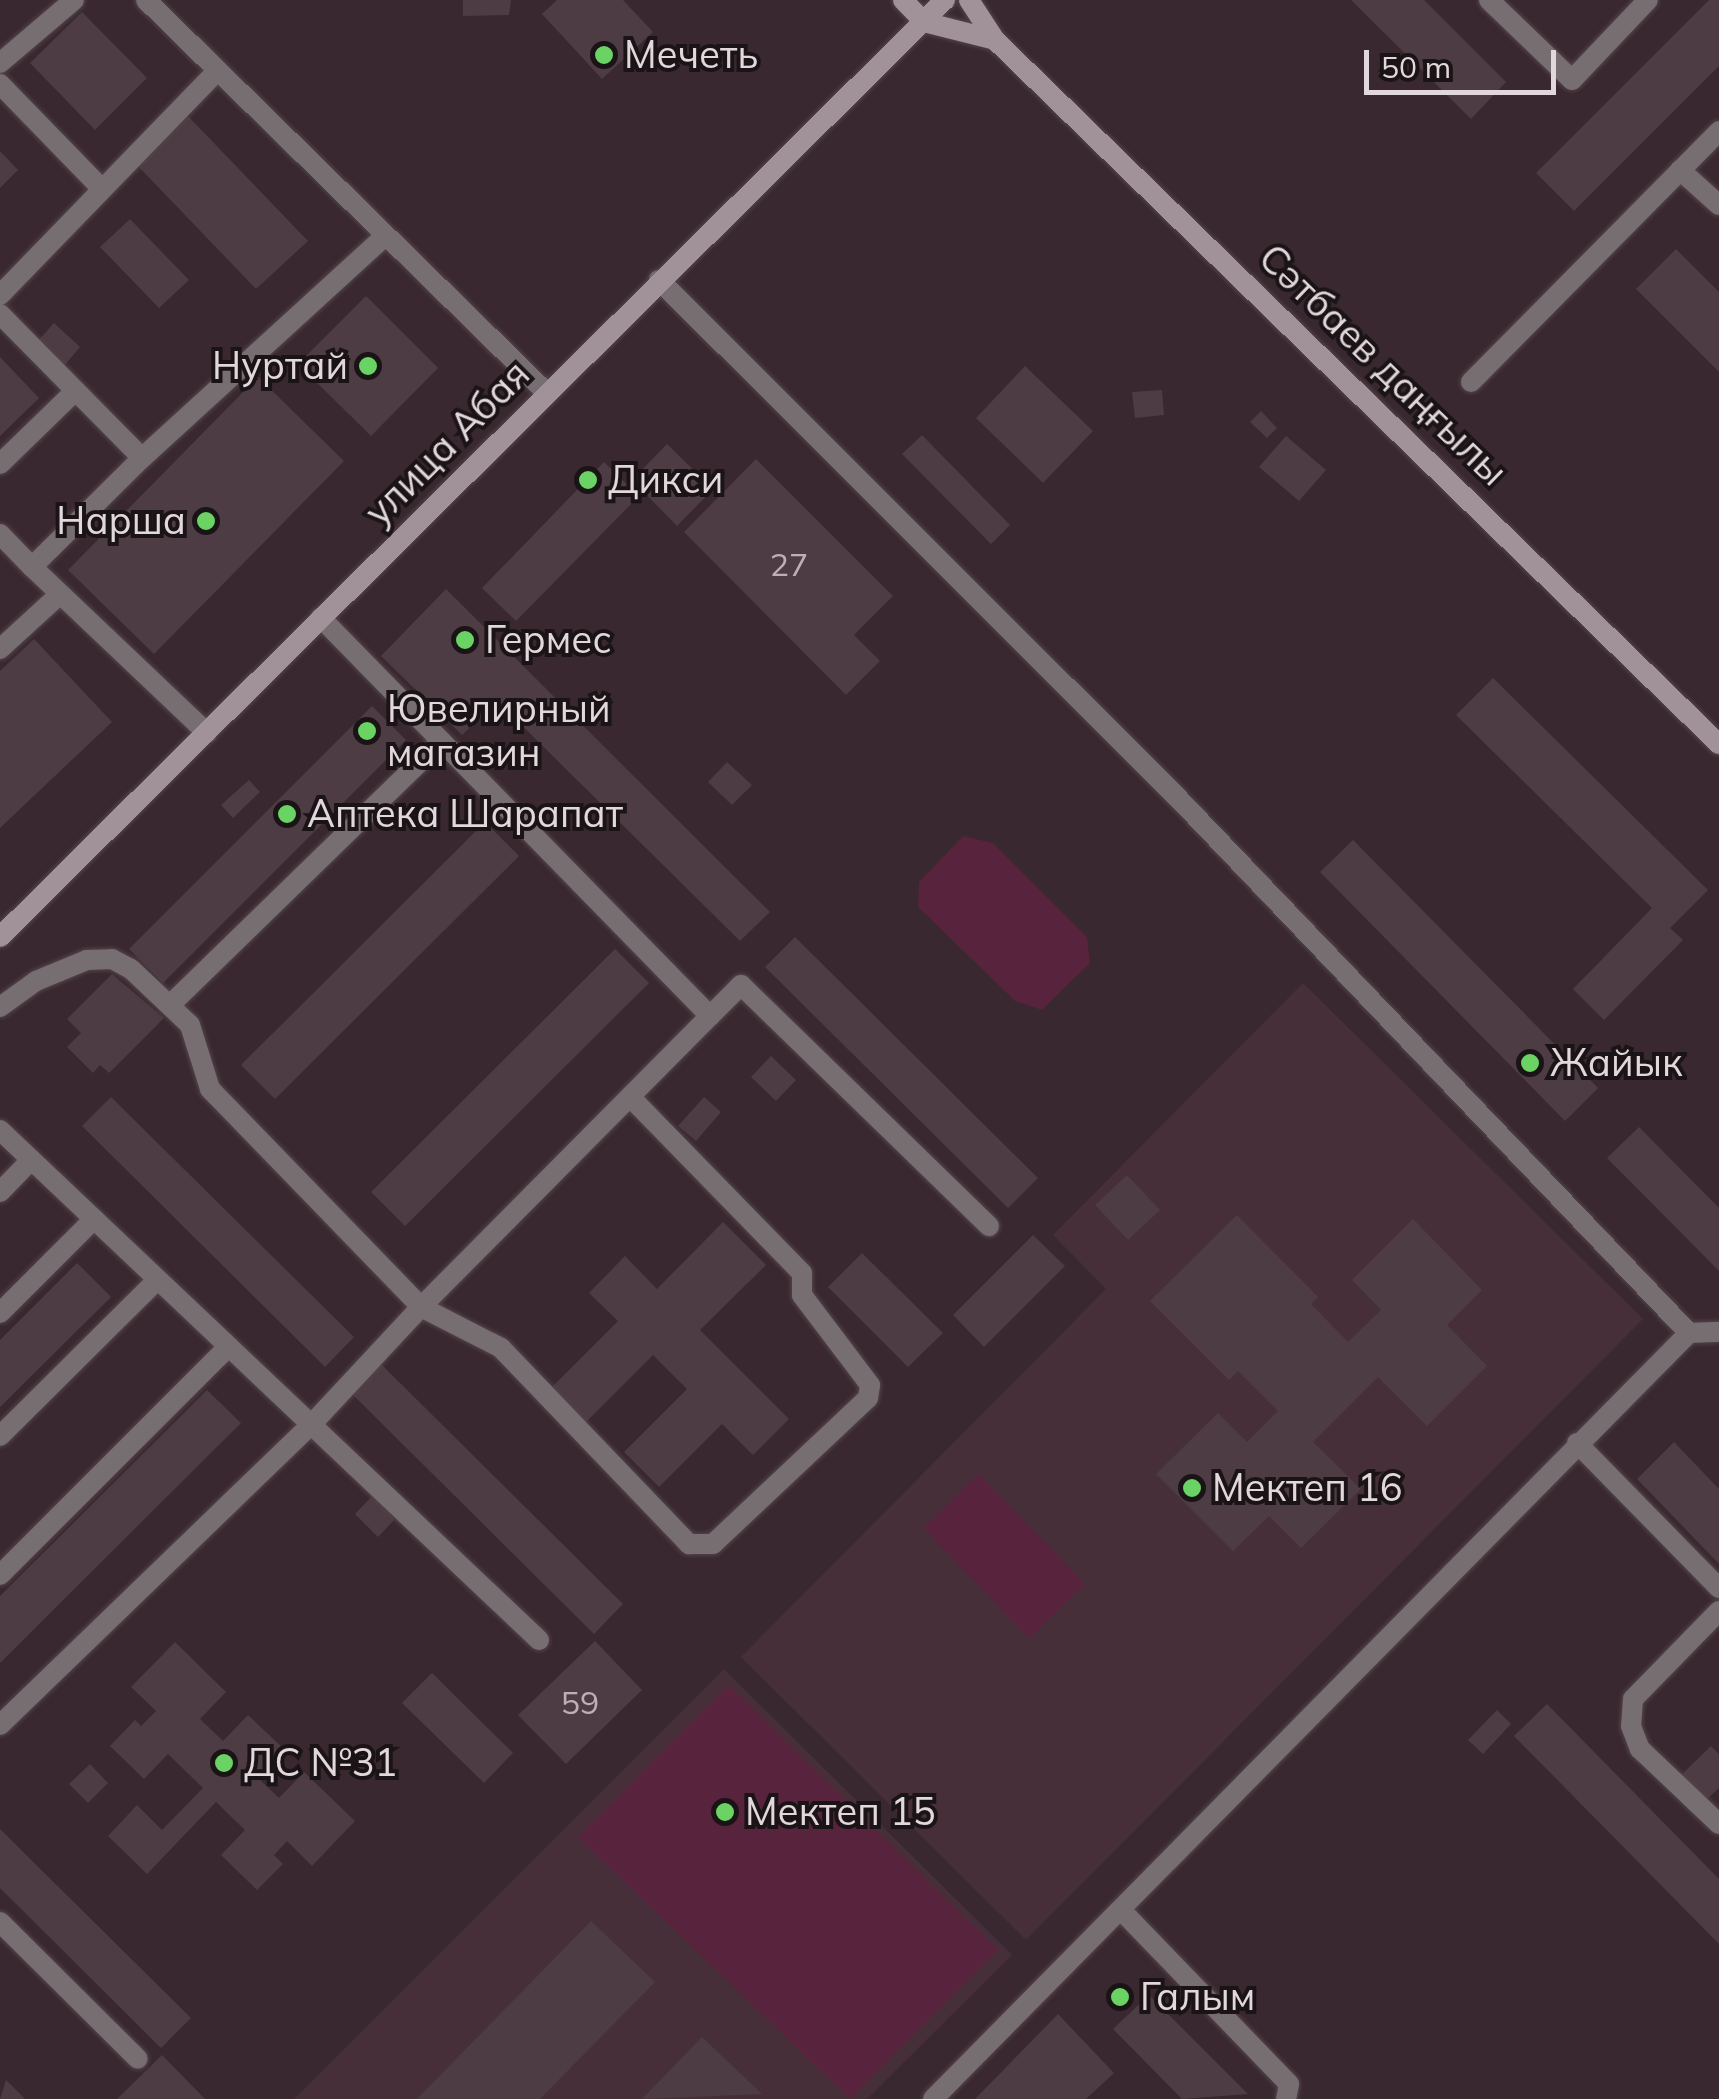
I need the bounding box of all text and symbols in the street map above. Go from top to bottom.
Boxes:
scale bar [1369,30,1562,92]
place label: Мечеть [624,32,758,78]
marker: Мечеть [593,44,615,66]
text: 50 m [1381,48,1451,86]
street label: Сәтбаев даңғылы [1250,235,1516,495]
place label: Нуртай [212,343,348,389]
street label: улица Абая [355,351,539,535]
marker: Нуртай [357,355,379,377]
place label: Дикси [608,457,723,503]
marker: Дикси [577,469,599,491]
place label: Нарша [56,498,186,544]
marker: Нарша [195,510,217,532]
house number: 27 [770,545,808,583]
place label: Гермес [485,617,612,663]
marker: Гермес [454,629,476,651]
place label: Ювелирный магазин [387,686,611,776]
marker: Ювелирный магазин [356,720,378,742]
place label: Аптека Шарапат [307,791,623,837]
marker: Аптека Шарапат [276,803,298,825]
place label: Жайык [1550,1040,1682,1086]
marker: Жайык [1519,1052,1541,1074]
place label: Мектеп 16 [1212,1465,1403,1511]
marker: Мектеп 16 [1181,1477,1203,1499]
house number: 59 [561,1683,599,1721]
place label: ДС №31 [244,1740,397,1786]
marker: ДС №31 [213,1752,235,1774]
place label: Мектеп 15 [745,1789,936,1835]
marker: Мектеп 15 [714,1801,736,1823]
place label: Галым [1140,1974,1255,2020]
marker: Галым [1109,1986,1131,2008]

